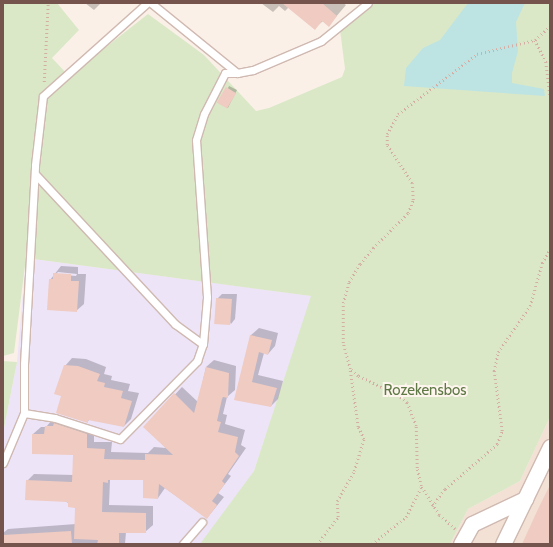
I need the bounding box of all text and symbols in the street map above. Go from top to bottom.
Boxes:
park label: Rozekensbos [384,382,466,400]

